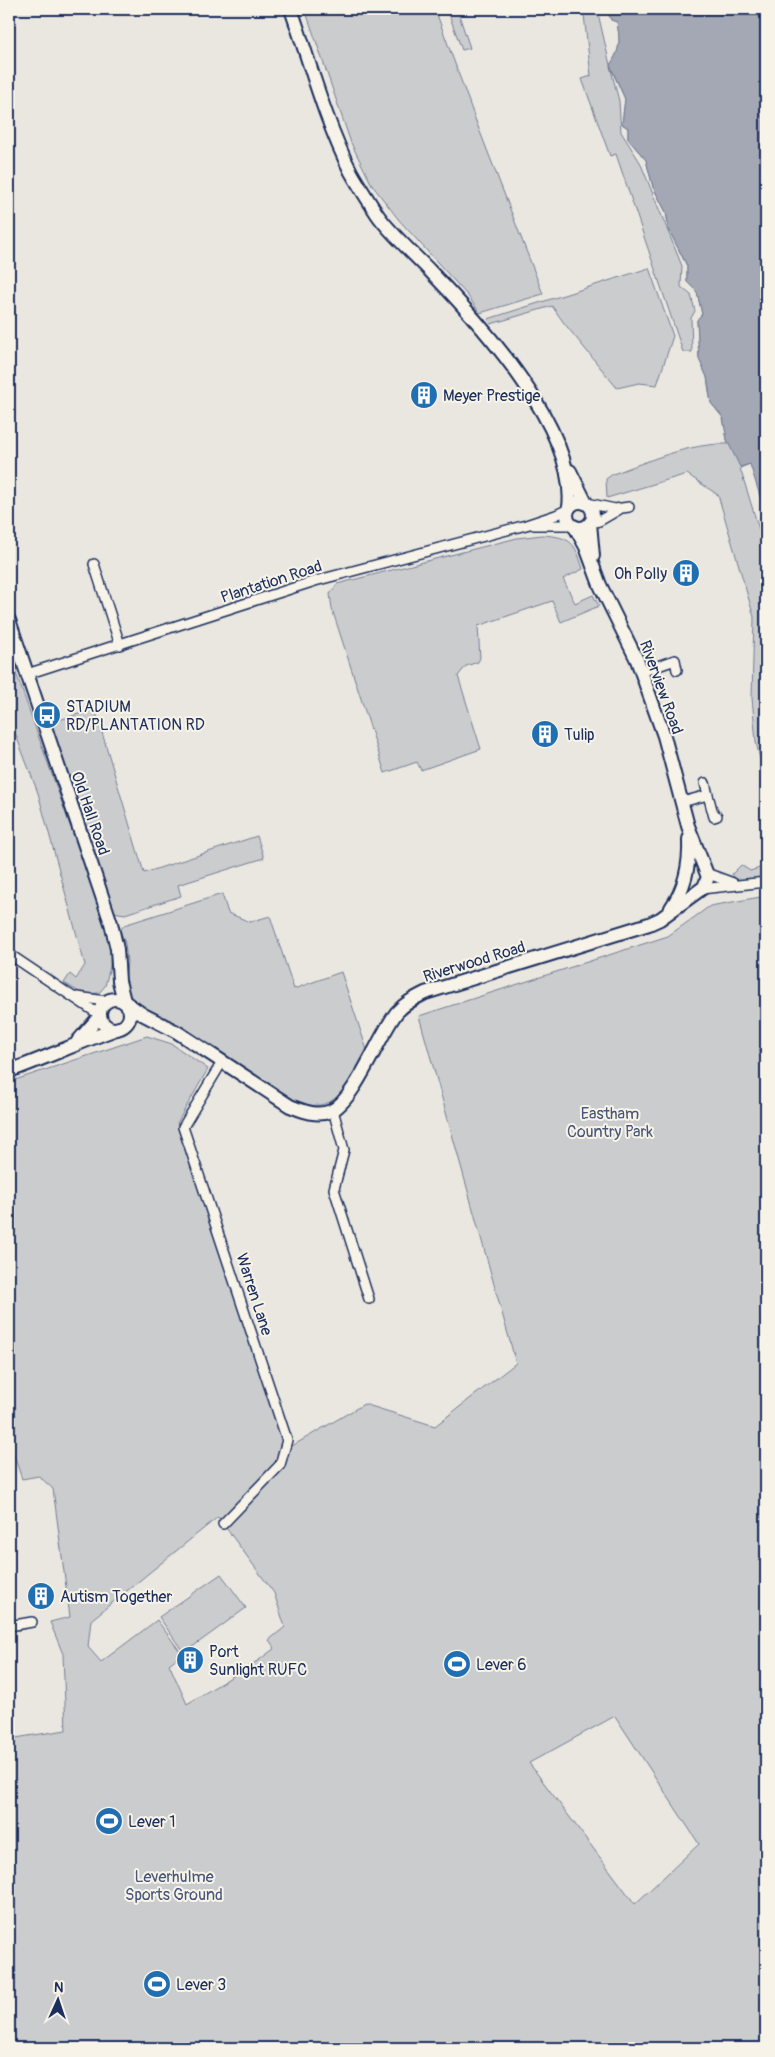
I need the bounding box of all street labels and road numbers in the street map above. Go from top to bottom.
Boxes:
street label: Plantation Road [218,556,324,608]
street label: Riverview Road [635,638,687,737]
street label: Old Hall Road [66,769,114,858]
street label: Riverwood Road [421,937,528,987]
street label: Warren Lane [231,1251,277,1338]

